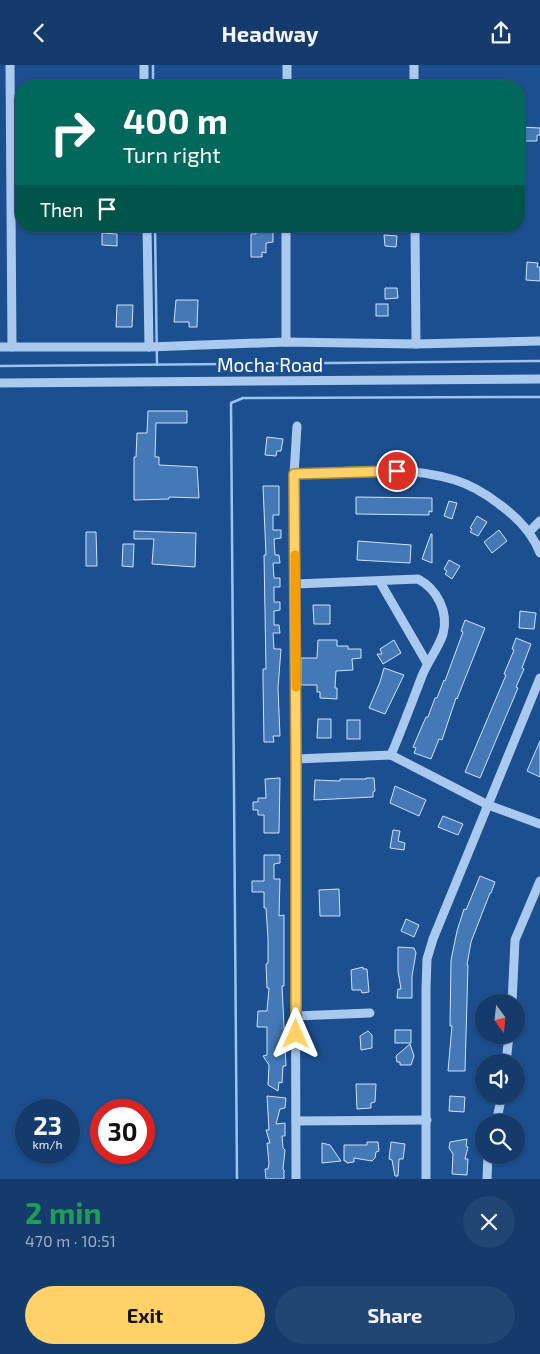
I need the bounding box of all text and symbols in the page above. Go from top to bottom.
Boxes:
icon: back [25,19,53,47]
icon: share [487,19,515,47]
text: Headway [222,20,318,46]
text: 400 m [123,99,228,141]
icon: right [40,100,105,165]
text: Turn right [123,141,221,167]
icon: arrive [93,195,121,223]
text: Then [40,198,83,221]
street label: Mocha Road [217,353,323,376]
pin [376,450,418,492]
icon: arrive [383,457,411,485]
north arrow [475,994,525,1044]
map controls [475,994,525,1164]
position arrow [269,1007,321,1059]
button: sound [475,1054,525,1104]
speed limit sign: 30 [90,1099,155,1164]
text: 23 [33,1110,62,1140]
button: search [475,1114,525,1164]
text: km/h [33,1137,62,1151]
text: 2 min [25,1194,102,1230]
button: close [463,1196,515,1248]
text: 470 m · 10:51 [25,1231,116,1250]
button: Exit [25,1286,265,1344]
button: Share [275,1286,515,1344]

